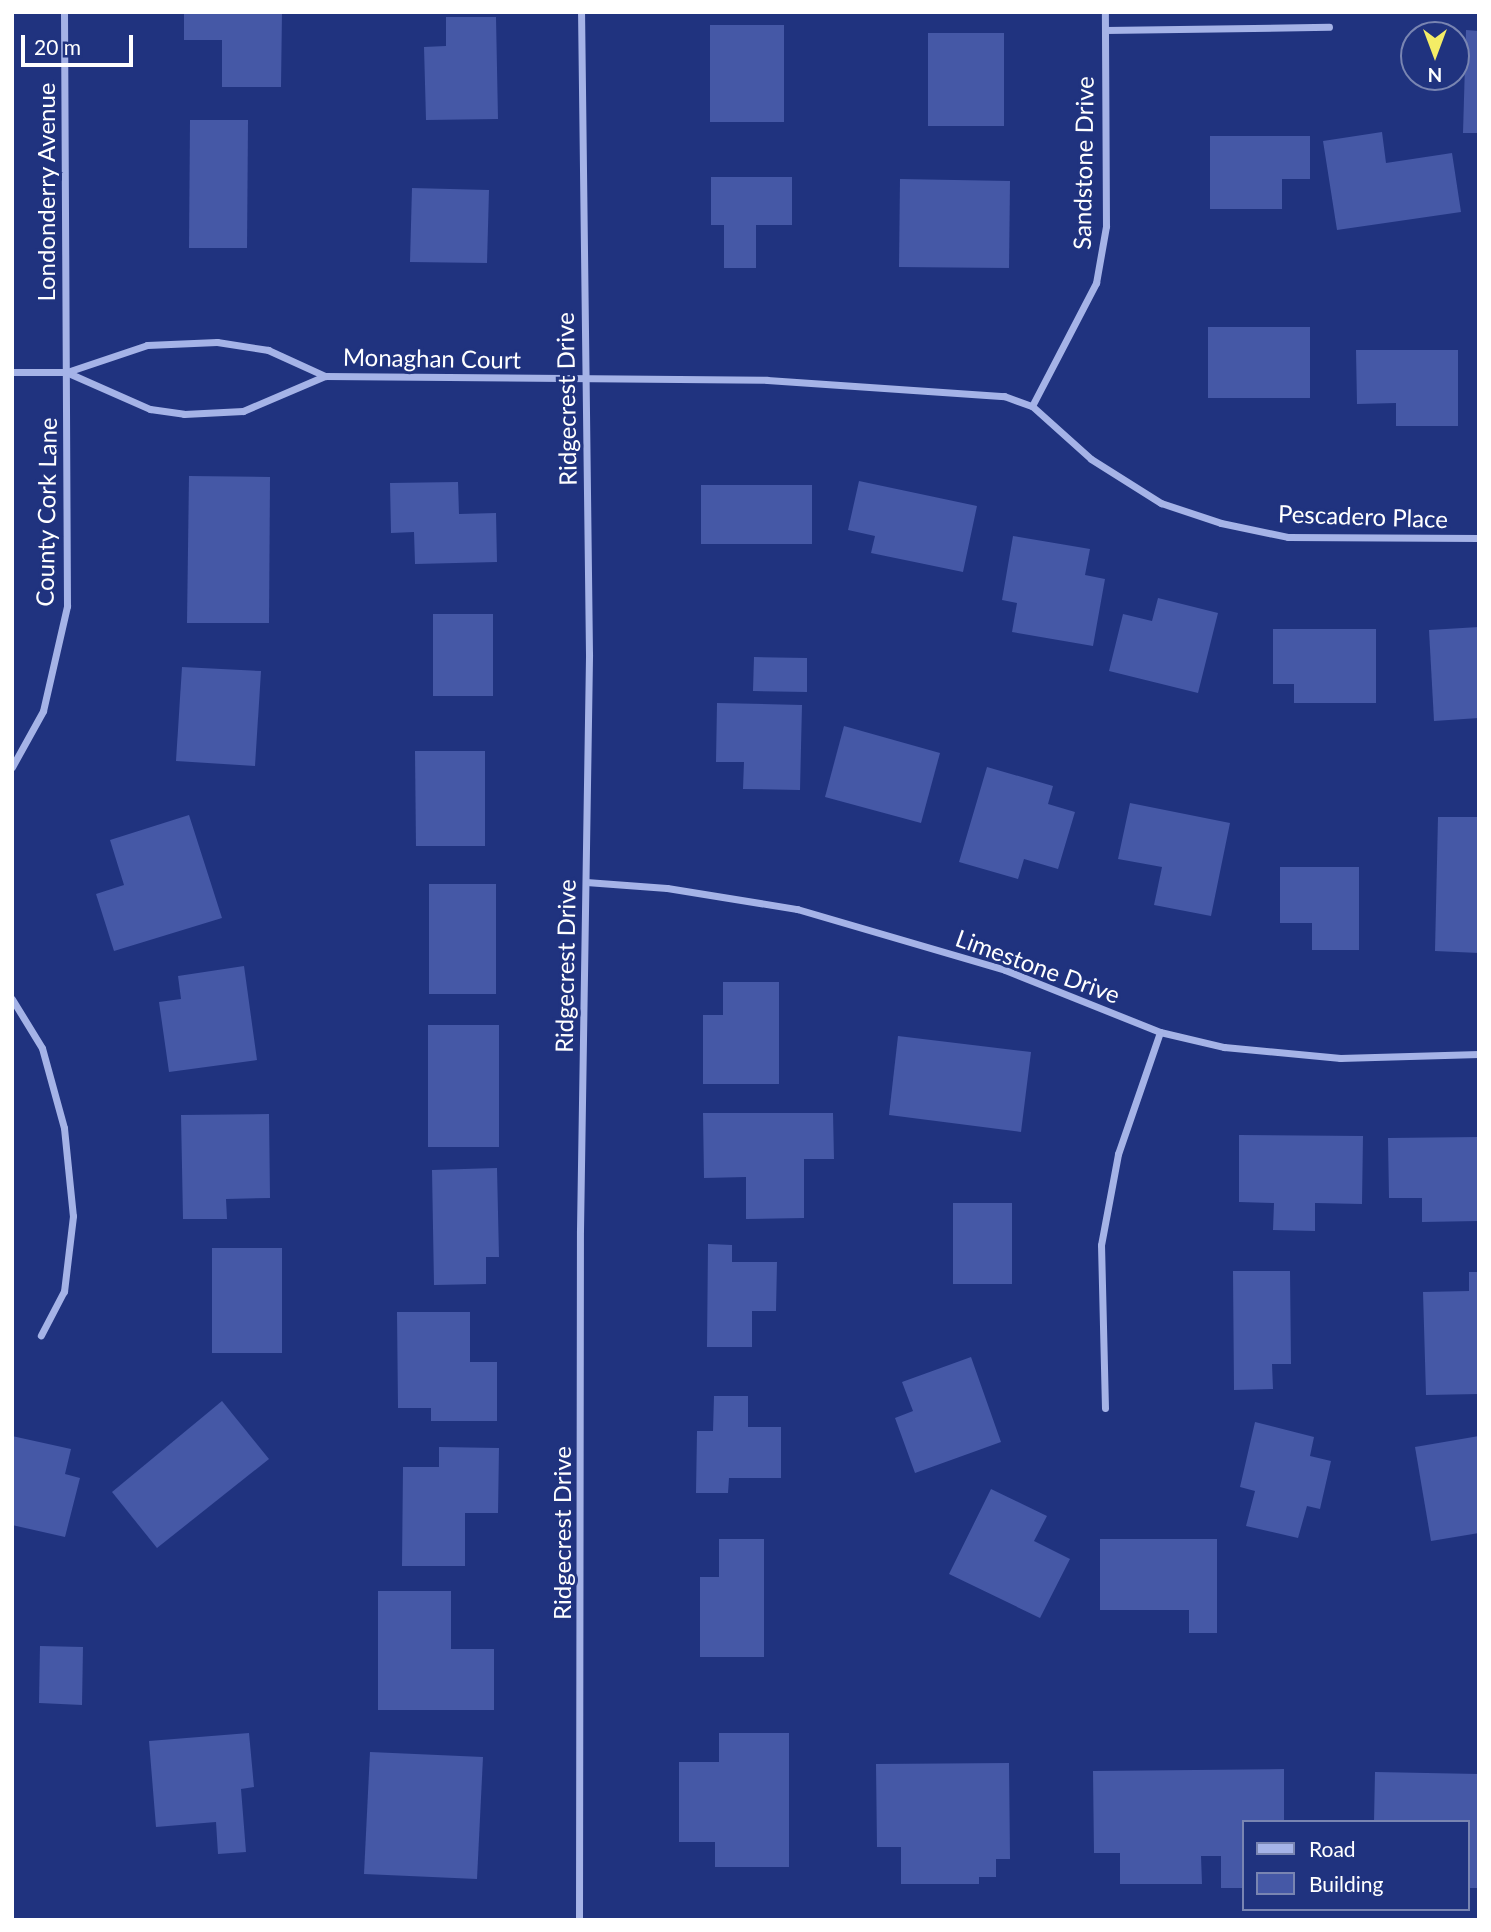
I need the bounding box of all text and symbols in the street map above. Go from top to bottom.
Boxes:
scale bar [24,21,136,65]
north arrow [1400,21,1470,91]
text: 20 m [34,34,81,59]
text: N [1428,64,1442,87]
street label: Sandstone Drive [1067,76,1099,250]
street label: Londonderry Avenue [32,82,60,302]
street label: Ridgecrest Drive [550,312,582,486]
street label: Monaghan Court [343,342,521,374]
street label: County Cork Lane [30,417,62,607]
street label: Pescadero Place [1277,499,1449,533]
street label: Ridgecrest Drive [549,879,581,1053]
street label: Limestone Drive [952,923,1124,1009]
street label: Ridgecrest Drive [548,1446,576,1620]
legend [1242,1820,1470,1911]
text: Road [1309,1836,1356,1861]
text: Building [1309,1871,1384,1896]

